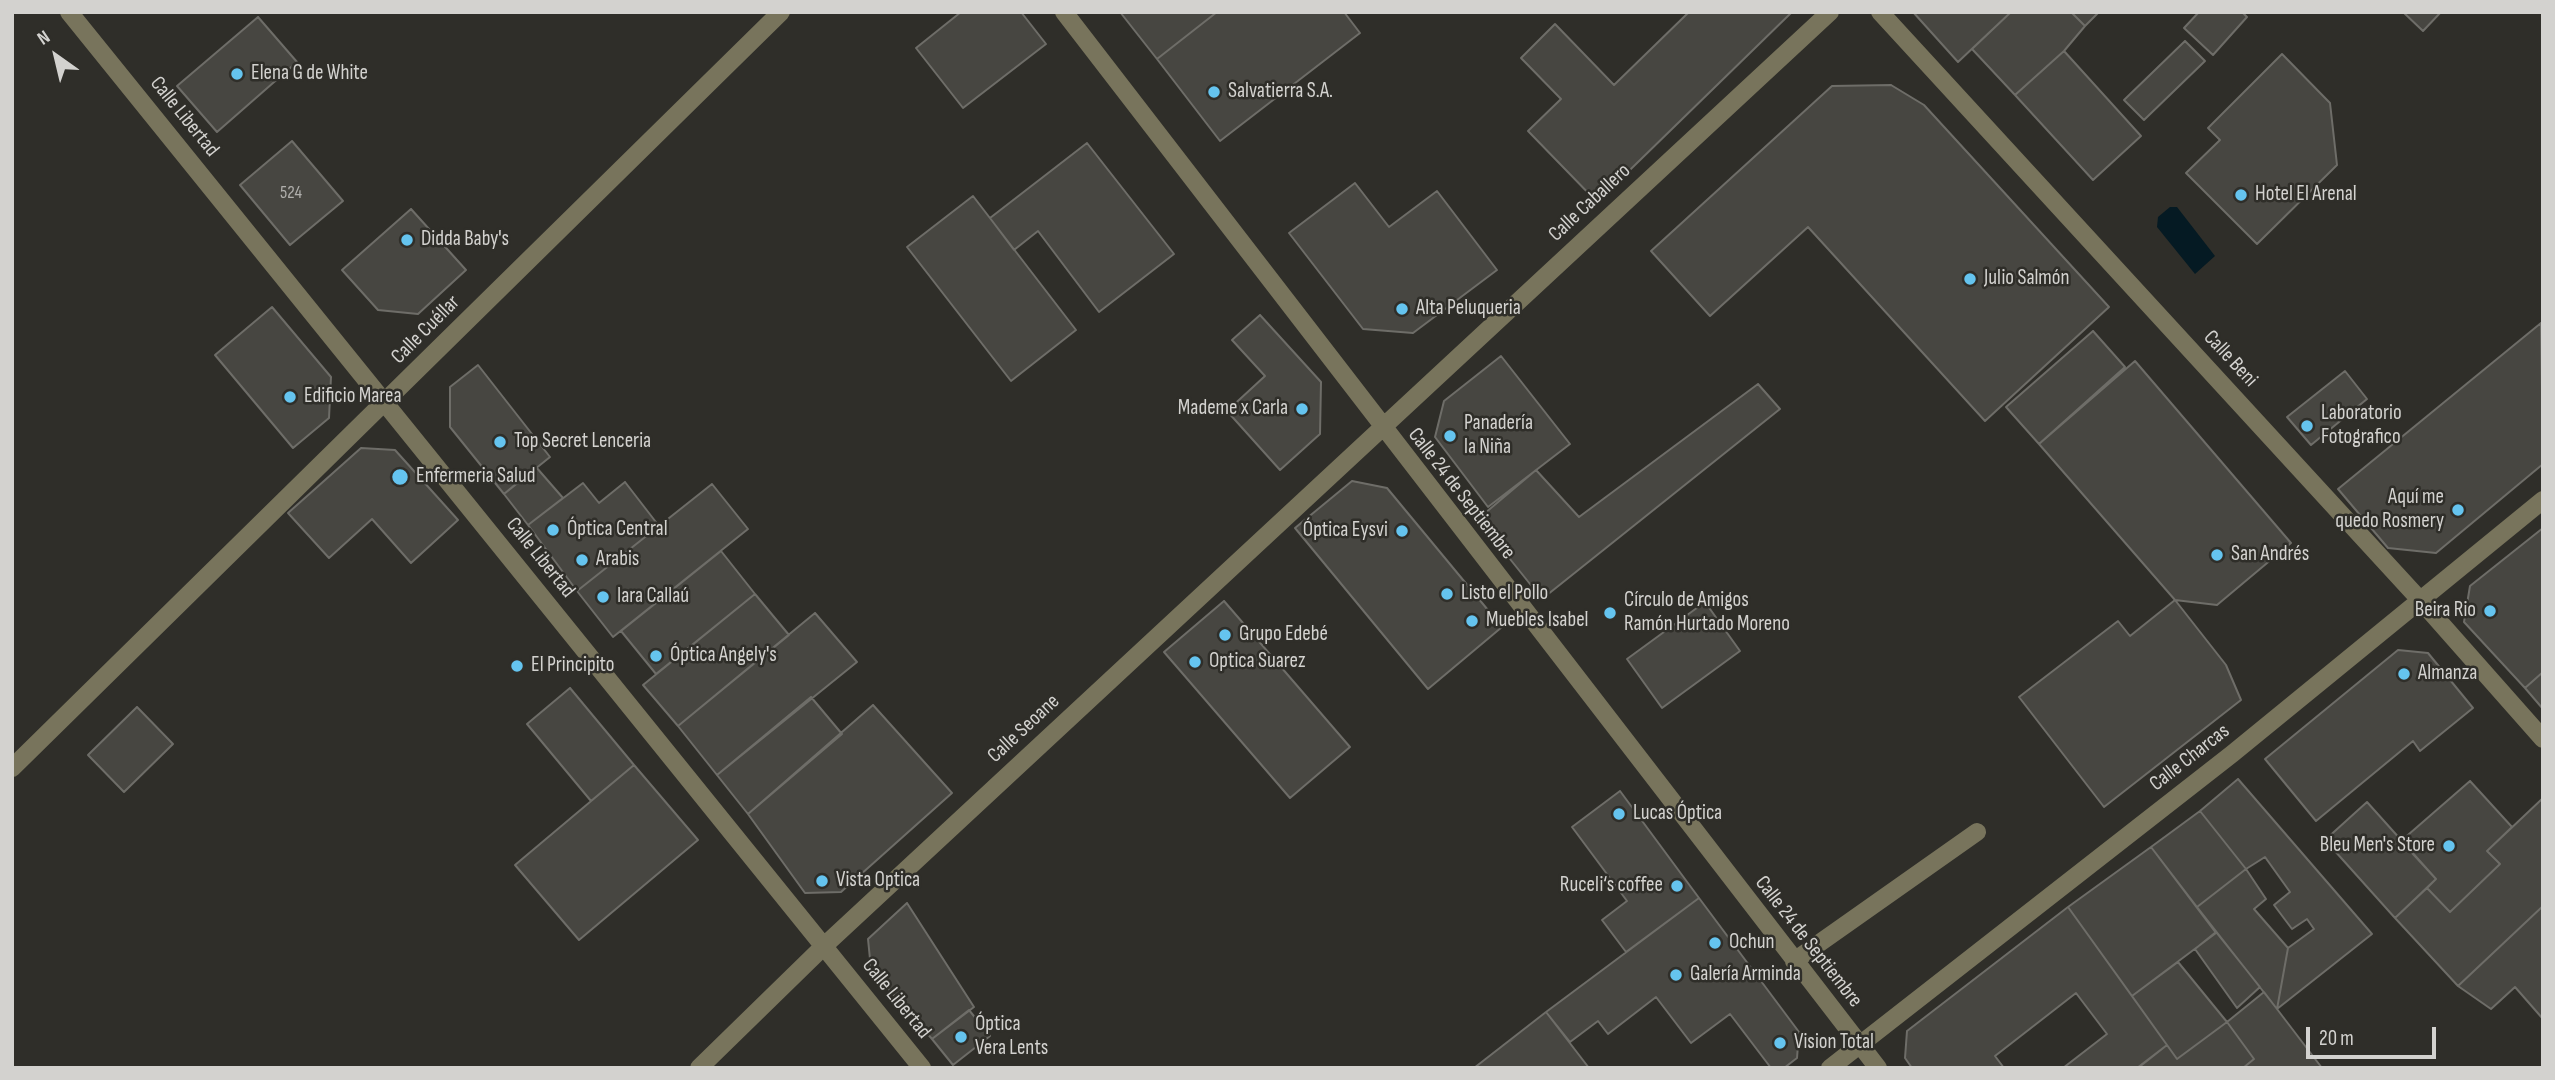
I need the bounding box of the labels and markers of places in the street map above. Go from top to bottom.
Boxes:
place label: Elena G de White [251,61,368,87]
marker: Elena G de White [229,66,245,82]
place label: Salvatierra S.A. [1228,79,1333,105]
marker: Salvatierra S.A. [1206,84,1222,100]
place label: Hotel El Arenal [2255,182,2357,208]
marker: Hotel El Arenal [2233,187,2249,203]
place label: Didda Baby's [421,227,509,253]
marker: Didda Baby's [399,232,415,248]
place label: Julio Salmón [1984,266,2070,292]
marker: Julio Salmón [1962,271,1978,287]
place label: Alta Peluqueria [1416,296,1521,322]
marker: Alta Peluqueria [1394,301,1410,317]
place label: Edificio Marea [304,384,402,410]
marker: Edificio Marea [282,389,298,405]
place label: Mademe x Carla [1178,396,1288,422]
marker: Mademe x Carla [1294,401,1310,417]
place label: Laboratorio Fotografico [2321,401,2402,451]
place label: Panadería la Niña [1464,411,1533,461]
marker: Laboratorio Fotografico [2299,418,2315,434]
marker: Panadería la Niña [1442,428,1458,444]
place label: Top Secret Lenceria [514,429,651,455]
marker: Top Secret Lenceria [492,434,508,450]
place label: Enfermeria Salud [416,464,536,490]
marker: Enfermeria Salud [390,467,410,487]
place label: Aquí me quedo Rosmery [2335,485,2444,535]
marker: Aquí me quedo Rosmery [2450,502,2466,518]
place label: Óptica Central [567,517,668,543]
place label: Óptica Eysvi [1303,518,1388,544]
marker: Óptica Central [545,522,561,538]
marker: Óptica Eysvi [1394,523,1410,539]
place label: San Andrés [2231,542,2309,568]
place label: Arabis [596,547,639,573]
marker: San Andrés [2209,547,2225,563]
marker: Arabis [574,552,590,568]
place label: Listo el Pollo [1461,581,1548,607]
place label: Iara Callaú [617,584,689,610]
marker: Listo el Pollo [1439,586,1455,602]
place label: Círculo de Amigos Ramón Hurtado Moreno [1624,588,1790,638]
marker: Iara Callaú [595,589,611,605]
place label: Beira Rio [2415,598,2476,624]
marker: Beira Rio [2482,603,2498,619]
marker: Círculo de Amigos Ramón Hurtado Moreno [1602,605,1618,621]
place label: Muebles Isabel [1486,608,1588,634]
marker: Muebles Isabel [1464,613,1480,629]
place label: Grupo Edebé [1239,622,1328,648]
marker: Grupo Edebé [1217,627,1233,643]
place label: Óptica Angely's [670,643,777,669]
marker: Óptica Angely's [648,648,664,664]
place label: Optica Suarez [1209,649,1305,675]
place label: El Principito [531,653,615,679]
marker: Optica Suarez [1187,654,1203,670]
marker: El Principito [509,658,525,674]
place label: Almanza [2418,661,2477,687]
marker: Almanza [2396,666,2412,682]
place label: Lucas Óptica [1633,801,1722,827]
marker: Lucas Óptica [1611,806,1627,822]
place label: Bleu Men's Store [2320,833,2435,859]
marker: Bleu Men's Store [2441,838,2457,854]
place label: Vista Optica [836,868,920,894]
marker: Vista Optica [814,873,830,889]
place label: Ruceli‘s coffee [1560,873,1663,899]
marker: Ruceli‘s coffee [1669,878,1685,894]
place label: Ochun [1729,930,1775,956]
marker: Ochun [1707,935,1723,951]
place label: Galería Arminda [1690,962,1801,988]
marker: Galería Arminda [1668,967,1684,983]
place label: Óptica Vera Lents [975,1012,1048,1062]
marker: Óptica Vera Lents [953,1029,969,1045]
place label: Vision Total [1794,1030,1874,1056]
marker: Vision Total [1772,1035,1788,1051]

